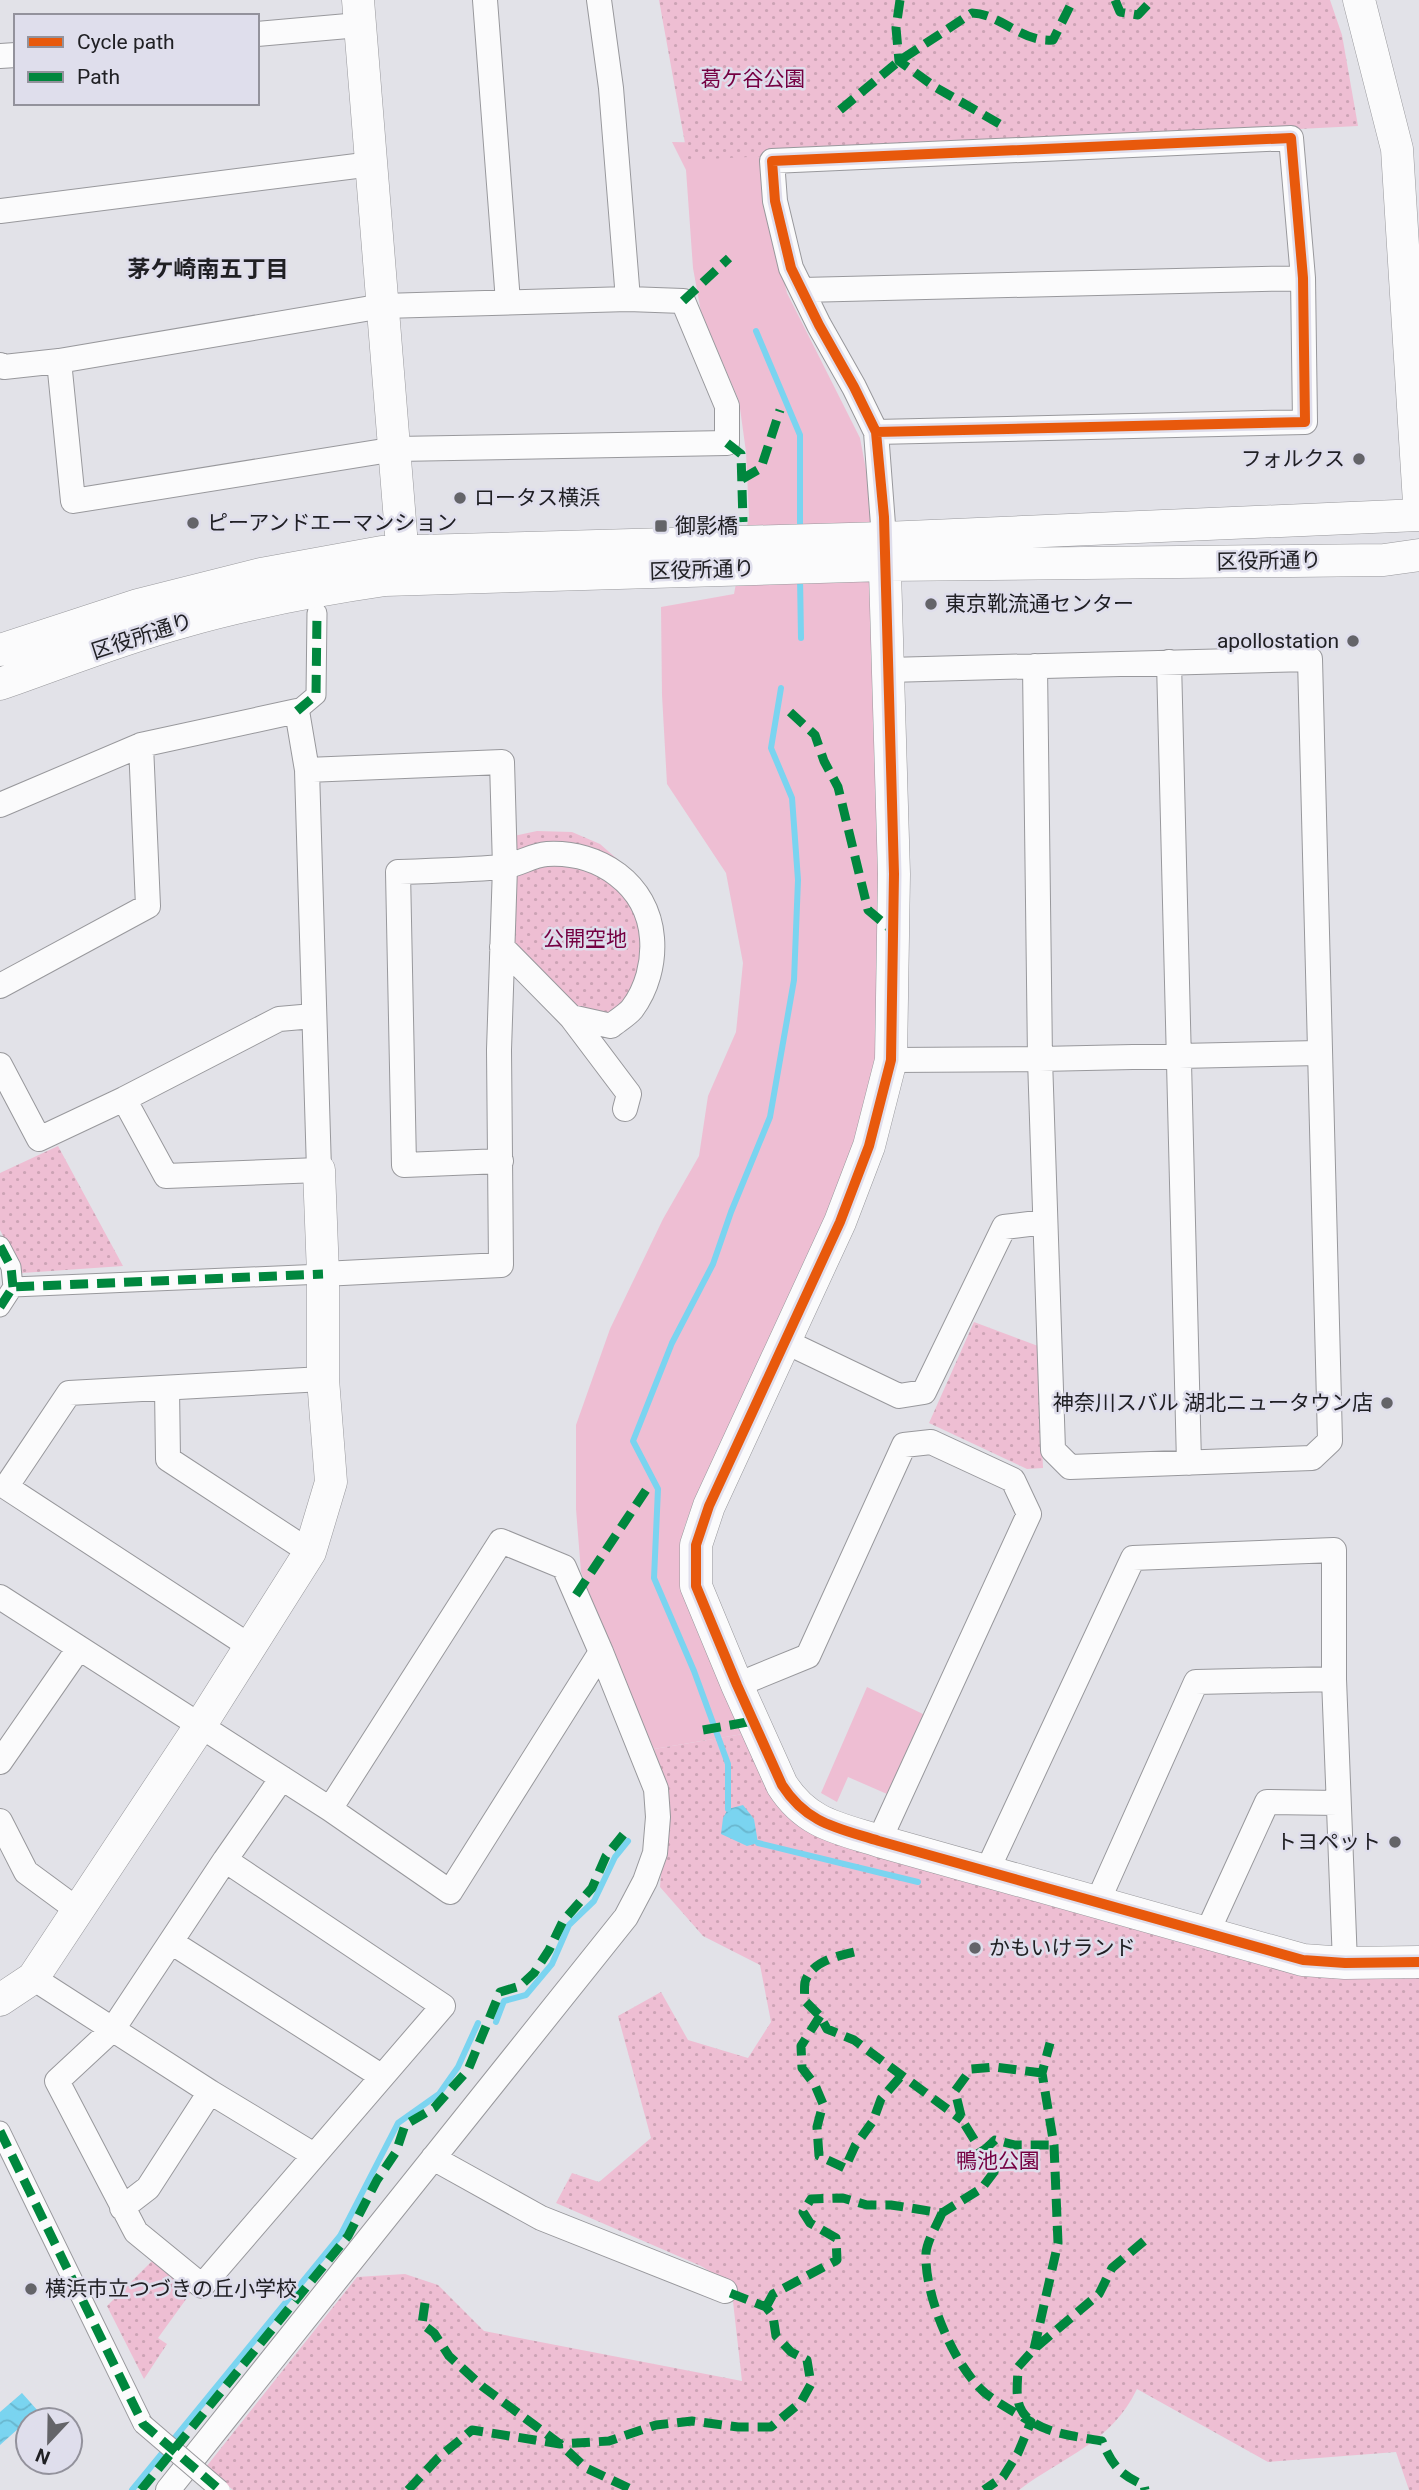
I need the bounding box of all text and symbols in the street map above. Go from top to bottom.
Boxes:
legend [14,14,259,105]
text: Cycle path [77,30,175,54]
text: Path [77,65,120,89]
park label: 葛ケ谷公園 [701,67,806,91]
district label: 茅ケ崎南五丁目 [128,256,289,283]
place label: フォルクス [1241,447,1345,471]
marker: フォルクス [1351,451,1367,467]
place label: ロータス横浜 [474,486,600,510]
marker: ロータス横浜 [452,490,468,506]
place label: ピーアンドエーマンション [207,511,457,535]
place label: 御影橋 [675,514,738,538]
marker: ピーアンドエーマンション [185,515,201,531]
marker: 御影橋 [653,518,669,534]
street label: 区役所通り [1216,548,1322,574]
street label: 区役所通り [649,556,755,584]
place label: 東京靴流通センター [945,592,1134,616]
marker: 東京靴流通センター [923,596,939,612]
street label: 区役所通り [88,608,196,664]
place label: apollostation [1217,629,1339,653]
marker: apollostation [1345,633,1361,649]
park label: 公開空地 [543,927,627,951]
place label: 神奈川スバル 湖北ニュータウン店 [1053,1391,1373,1415]
marker: 神奈川スバル 湖北ニュータウン店 [1379,1395,1395,1411]
place label: トヨペット [1276,1830,1381,1854]
marker: トヨペット [1387,1834,1403,1850]
place label: かもいけランド [989,1936,1136,1960]
marker: かもいけランド [967,1940,983,1956]
park label: 鴨池公園 [956,2149,1040,2173]
place label: 横浜市立つづきの丘小学校 [45,2277,297,2301]
marker: 横浜市立つづきの丘小学校 [23,2281,39,2297]
north arrow [14,2406,84,2476]
text: N [32,2443,53,2469]

